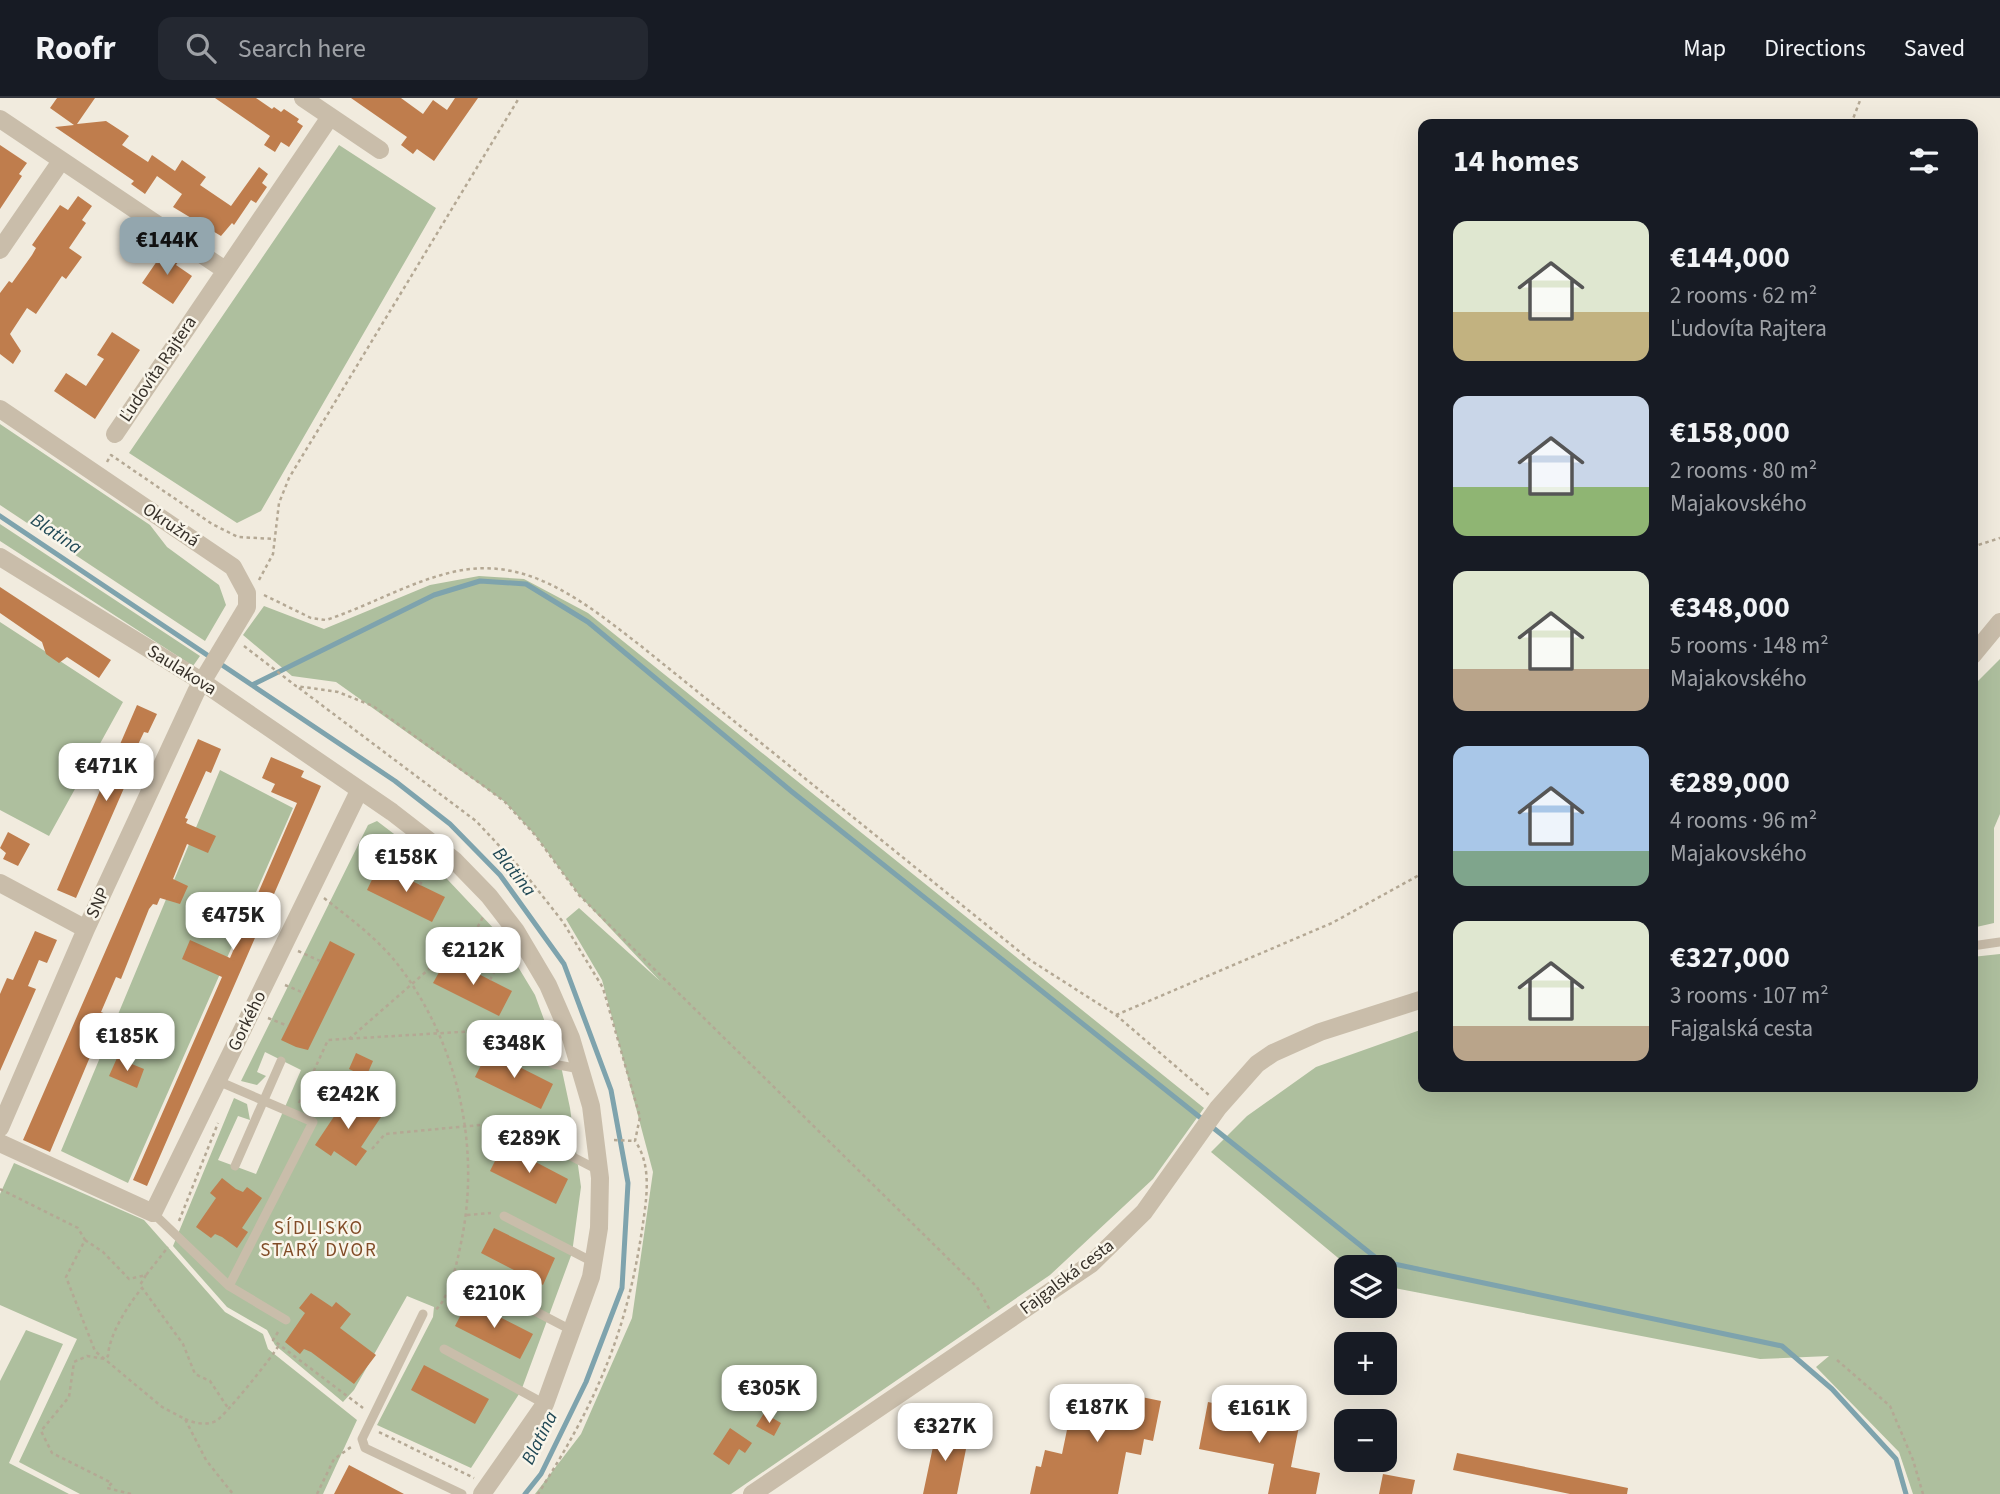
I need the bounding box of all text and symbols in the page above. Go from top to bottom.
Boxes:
search box [158,17,648,80]
text: Roofr [35,25,116,72]
icon: search [182,29,220,67]
text: Search here [238,30,366,67]
text: Map [1683,31,1726,66]
text: Directions [1764,31,1866,66]
text: Saved [1904,31,1965,66]
text: 14 homes [1453,140,1579,183]
icon: filters [1905,142,1943,180]
pin: €144K [118,218,216,277]
text: €144K [136,223,198,256]
text: €144,000 [1670,236,1790,279]
icon: home [1509,249,1593,333]
text: 2 rooms · 62 m² [1670,279,1817,312]
street label: Ľudovíta Rajtera [113,311,203,427]
text: Ľudovíta Rajtera [1670,312,1827,345]
text: €158,000 [1670,411,1790,454]
icon: home [1509,424,1593,508]
text: 2 rooms · 80 m² [1670,454,1817,487]
text: Majakovského [1670,487,1807,520]
street label: Okružná [138,497,204,553]
water label: Blatina [25,507,87,561]
text: €348,000 [1670,586,1790,629]
icon: home [1509,599,1593,683]
text: 5 rooms · 148 m² [1670,629,1829,662]
street label: Saulakova [143,639,221,701]
text: Majakovského [1670,662,1807,695]
pin: €471K [57,744,155,803]
text: €471K [75,749,137,782]
text: €289,000 [1670,761,1790,804]
icon: home [1509,774,1593,858]
text: 4 rooms · 96 m² [1670,804,1817,837]
pin: €158K [357,834,455,894]
text: Majakovského [1670,837,1807,870]
text: €158K [375,840,437,873]
water label: Blatina [486,842,542,902]
street label: SNP [80,883,116,923]
pin: €475K [184,892,282,952]
text: €475K [202,898,264,931]
pin: €212K [424,928,522,987]
text: €212K [442,933,504,966]
text: €327,000 [1670,936,1790,979]
icon: home [1509,949,1593,1033]
text: 3 rooms · 107 m² [1670,979,1829,1012]
street label: Gorkého [222,987,272,1055]
text: Fajgalská cesta [1670,1012,1813,1045]
pin: €185K [78,1014,176,1073]
text: €185K [96,1019,158,1052]
pin: €348K [465,1020,563,1080]
text: €348K [483,1026,545,1059]
pin: €242K [299,1072,397,1131]
text: €242K [317,1077,379,1110]
pin: €289K [480,1116,578,1175]
text: €289K [498,1121,560,1154]
district label: SÍDLISKO STARÝ DVOR [260,1215,378,1264]
street label: Fajgalská cesta [1015,1233,1119,1321]
map controls [1334,1255,1397,1472]
button: layers [1334,1255,1397,1318]
pin: €210K [445,1270,543,1330]
text: €210K [463,1276,525,1309]
button: + [1334,1332,1397,1395]
pin: €305K [720,1366,818,1425]
text: €305K [738,1371,800,1404]
pin: €187K [1048,1384,1146,1444]
pin: €161K [1210,1386,1308,1445]
text: €187K [1066,1390,1128,1423]
text: €161K [1228,1391,1290,1424]
pin: €327K [896,1404,994,1463]
water label: Blatina [515,1407,565,1469]
text: €327K [914,1409,976,1442]
button: − [1334,1409,1397,1472]

